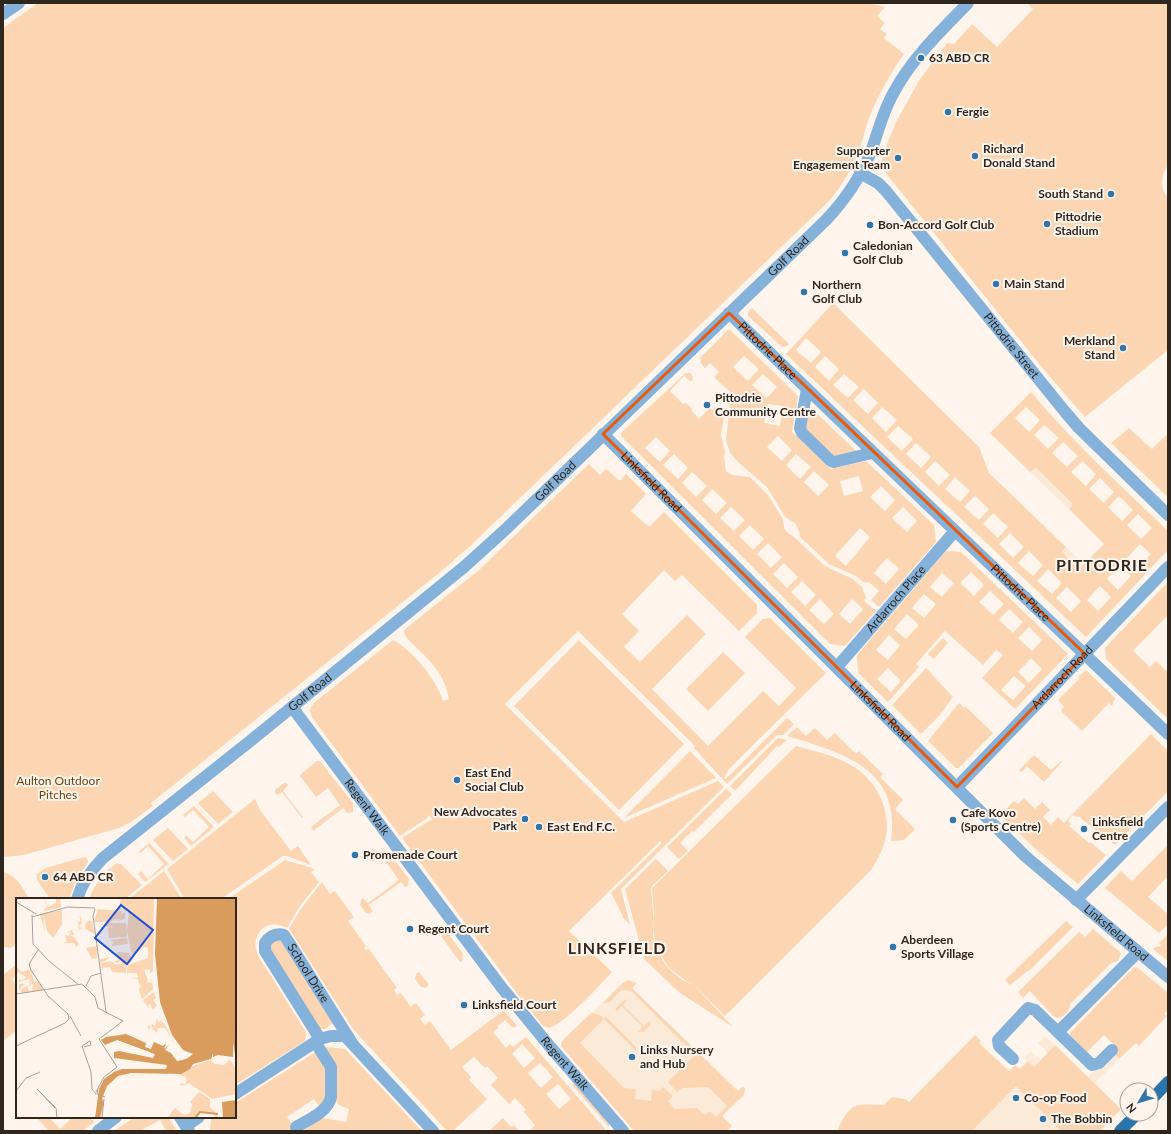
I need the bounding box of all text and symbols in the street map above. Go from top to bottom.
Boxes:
place label: 63 ABD CR [929,50,990,65]
marker: 63 ABD CR [916,53,926,63]
place label: Fergie [956,104,989,119]
marker: Fergie [943,107,953,117]
place label: Richard Donald Stand [983,141,1055,170]
place label: Supporter Engagement Team [793,143,891,172]
marker: Richard Donald Stand [970,151,980,161]
marker: Supporter Engagement Team [893,153,903,163]
place label: South Stand [1038,186,1103,201]
marker: South Stand [1106,189,1116,199]
place label: Pittodrie Stadium [1055,209,1102,238]
place label: Bon-Accord Golf Club [878,217,995,232]
marker: Pittodrie Stadium [1042,219,1052,229]
marker: Bon-Accord Golf Club [865,220,875,230]
street label: Golf Road [764,232,812,279]
place label: Caledonian Golf Club [853,238,913,267]
marker: Caledonian Golf Club [840,248,850,258]
place label: Main Stand [1004,276,1065,291]
place label: Northern Golf Club [812,277,862,306]
marker: Main Stand [991,279,1001,289]
marker: Northern Golf Club [799,287,809,297]
street label: Pittodrie Street [981,309,1043,382]
street label: Pittodrie Place [735,318,801,382]
place label: Merkland Stand [1064,333,1115,362]
marker: Merkland Stand [1118,343,1128,353]
place label: Pittodrie Community Centre [715,390,816,419]
marker: Pittodrie Community Centre [702,400,712,410]
street label: Linksfield Road [618,448,685,515]
street label: Golf Road [531,457,579,504]
district label: PITTODRIE [1056,555,1148,574]
street label: Pittodrie Place [988,561,1054,624]
street label: Ardarroch Place [863,562,929,635]
street label: Ardarroch Road [1028,642,1096,712]
street label: Golf Road [285,670,335,714]
street label: Linksfield Road [847,677,914,744]
place label: East End Social Club [465,765,524,794]
park label: Aulton Outdoor Pitches [16,773,100,802]
marker: East End Social Club [452,775,462,785]
street label: Regent Walk [341,776,394,839]
place label: New Advocates Park [434,804,518,833]
place label: Cafe Kovo (Sports Centre) [961,805,1041,834]
marker: New Advocates Park [520,814,530,824]
place label: Linksfield Centre [1092,814,1143,843]
marker: Cafe Kovo (Sports Centre) [948,815,958,825]
place label: East End F.C. [547,819,615,834]
marker: East End F.C. [534,822,544,832]
marker: Linksfield Centre [1079,824,1089,834]
place label: Promenade Court [363,847,458,862]
marker: Promenade Court [350,850,360,860]
place label: 64 ABD CR [53,869,114,884]
marker: 64 ABD CR [40,872,50,882]
inset map [16,898,236,1118]
street label: Linksfield Road [1081,901,1152,964]
place label: Regent Court [418,921,489,936]
marker: Regent Court [405,924,415,934]
place label: Aberdeen Sports Village [900,932,975,961]
district label: LINKSFIELD [568,938,666,957]
street label: School Drive [284,940,333,1005]
marker: Aberdeen Sports Village [888,942,898,952]
place label: Linksfield Court [472,997,557,1012]
marker: Linksfield Court [459,1000,469,1010]
street label: Regent Walk [538,1033,593,1094]
place label: Links Nursery and Hub [640,1042,714,1071]
marker: Links Nursery and Hub [627,1052,637,1062]
north arrow [1119,1082,1159,1122]
place label: Co-op Food [1024,1090,1087,1105]
marker: Co-op Food [1011,1093,1021,1103]
text: N [1123,1101,1138,1116]
place label: The Bobbin [1051,1111,1113,1126]
marker: The Bobbin [1038,1114,1048,1124]

